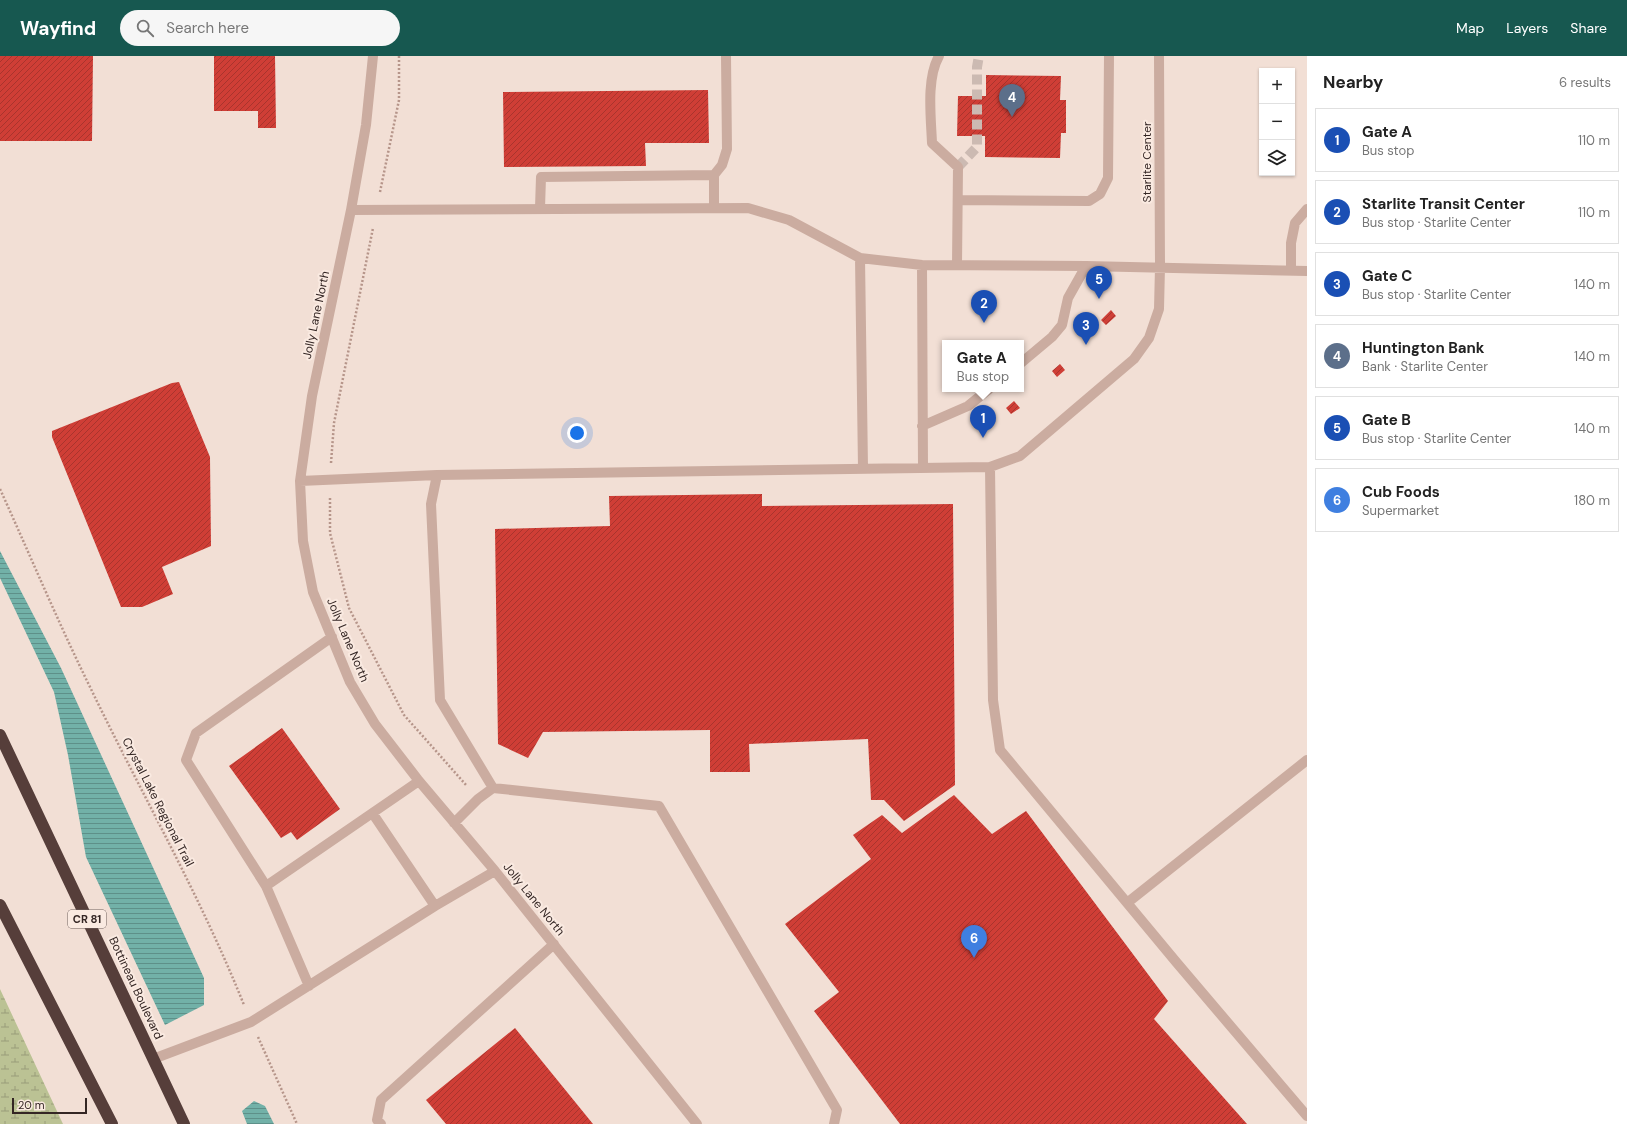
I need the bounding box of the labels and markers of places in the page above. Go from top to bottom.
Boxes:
pin: 4 [999,84,1025,117]
pin: 5 [1086,266,1112,299]
pin: 2 [971,290,997,323]
pin: 3 [1073,312,1099,345]
pin: 1 [970,405,996,438]
pin: 6 [961,925,987,958]

